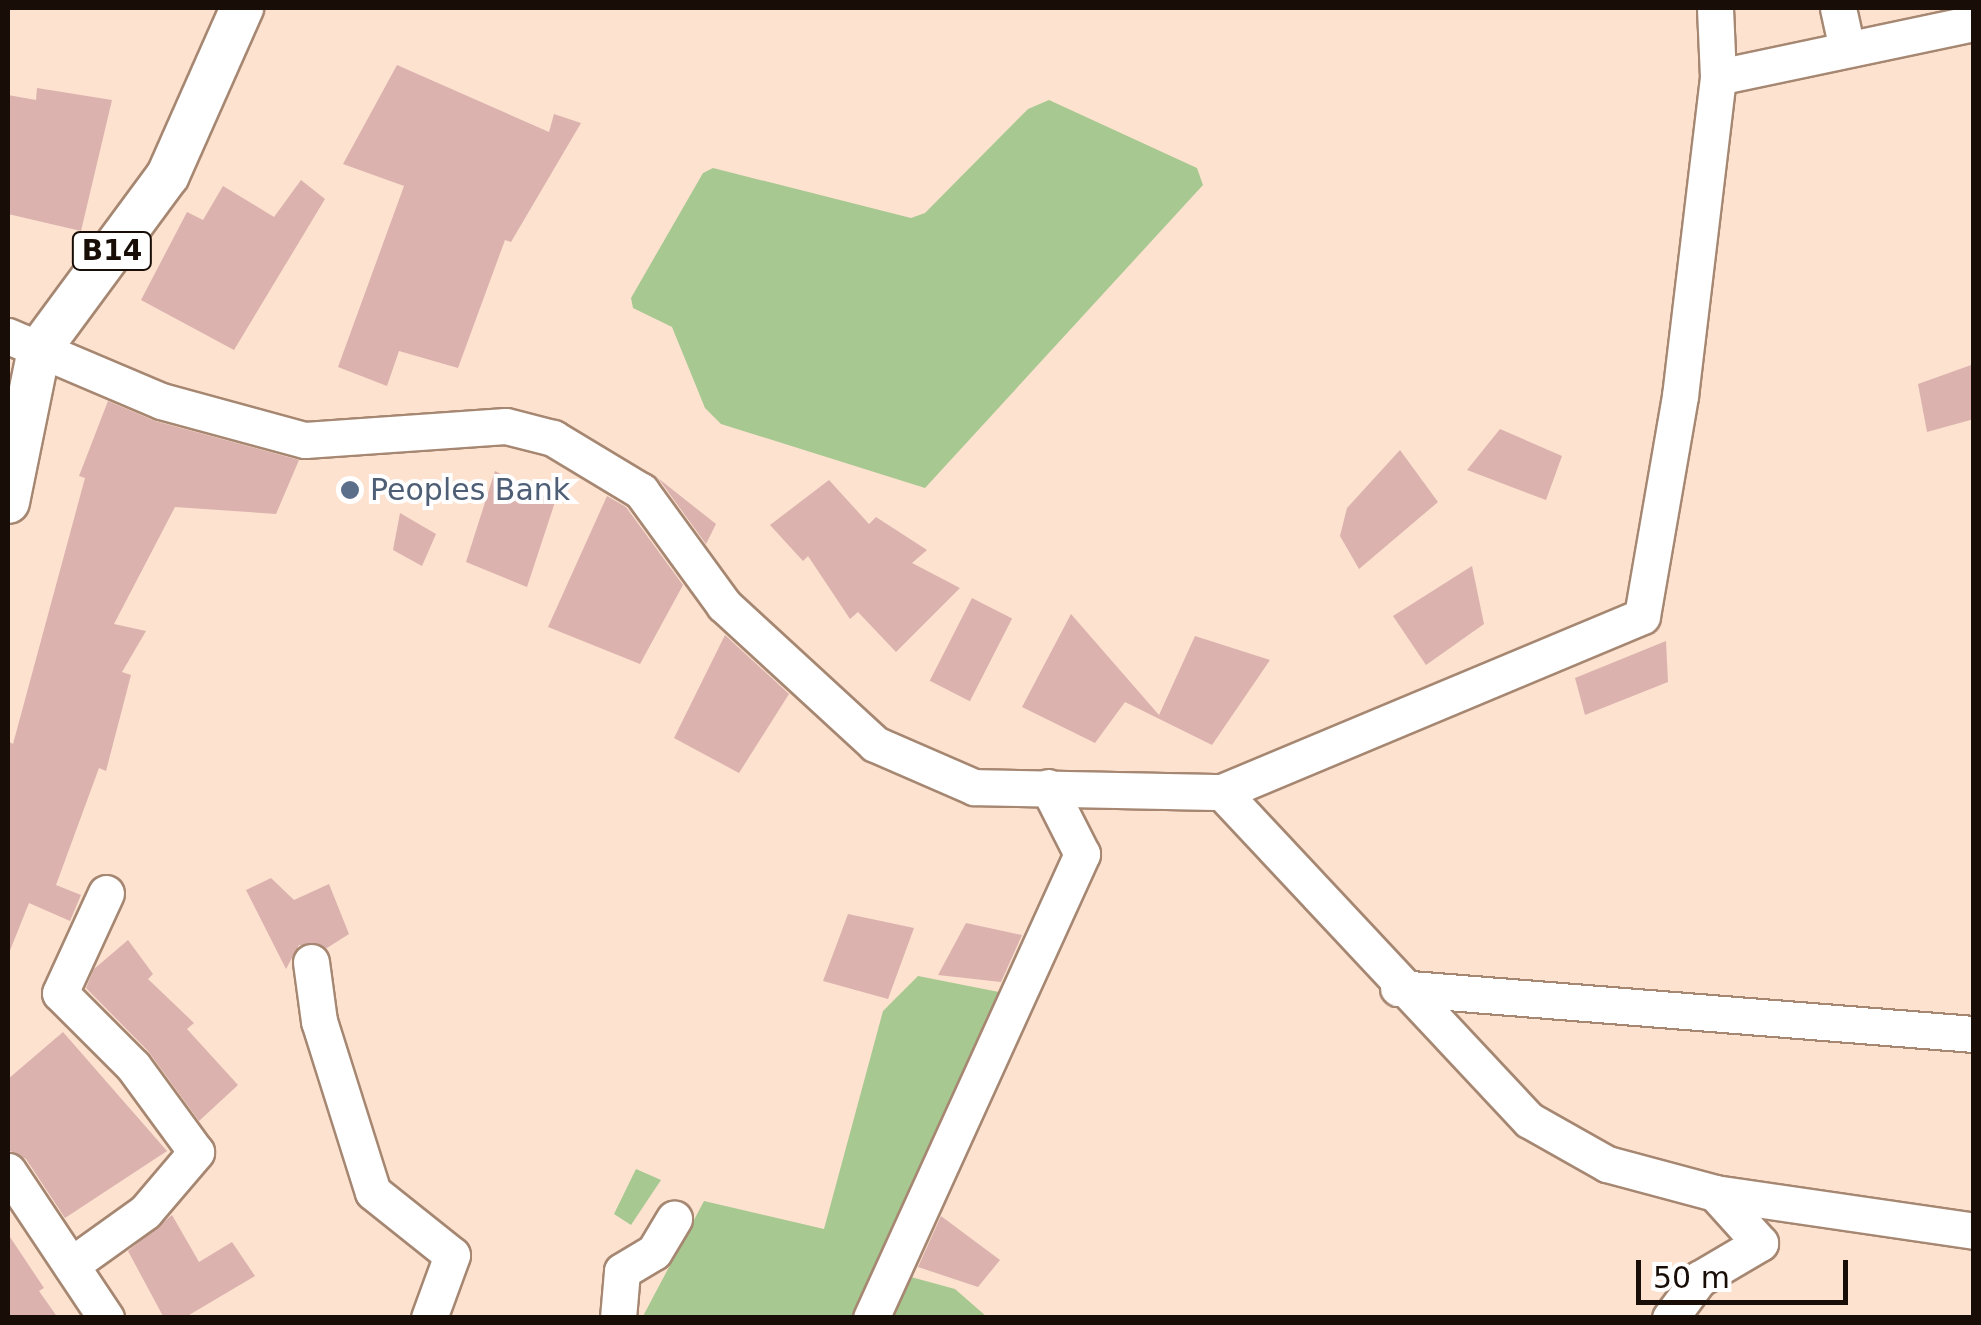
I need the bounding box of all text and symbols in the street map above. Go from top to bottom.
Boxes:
road number: B14 [70,228,154,274]
place label: Peoples Bank [370,472,570,508]
marker: Peoples Bank [339,479,361,501]
scale bar [1641,1240,1854,1302]
text: 50 m [1653,1260,1730,1295]

